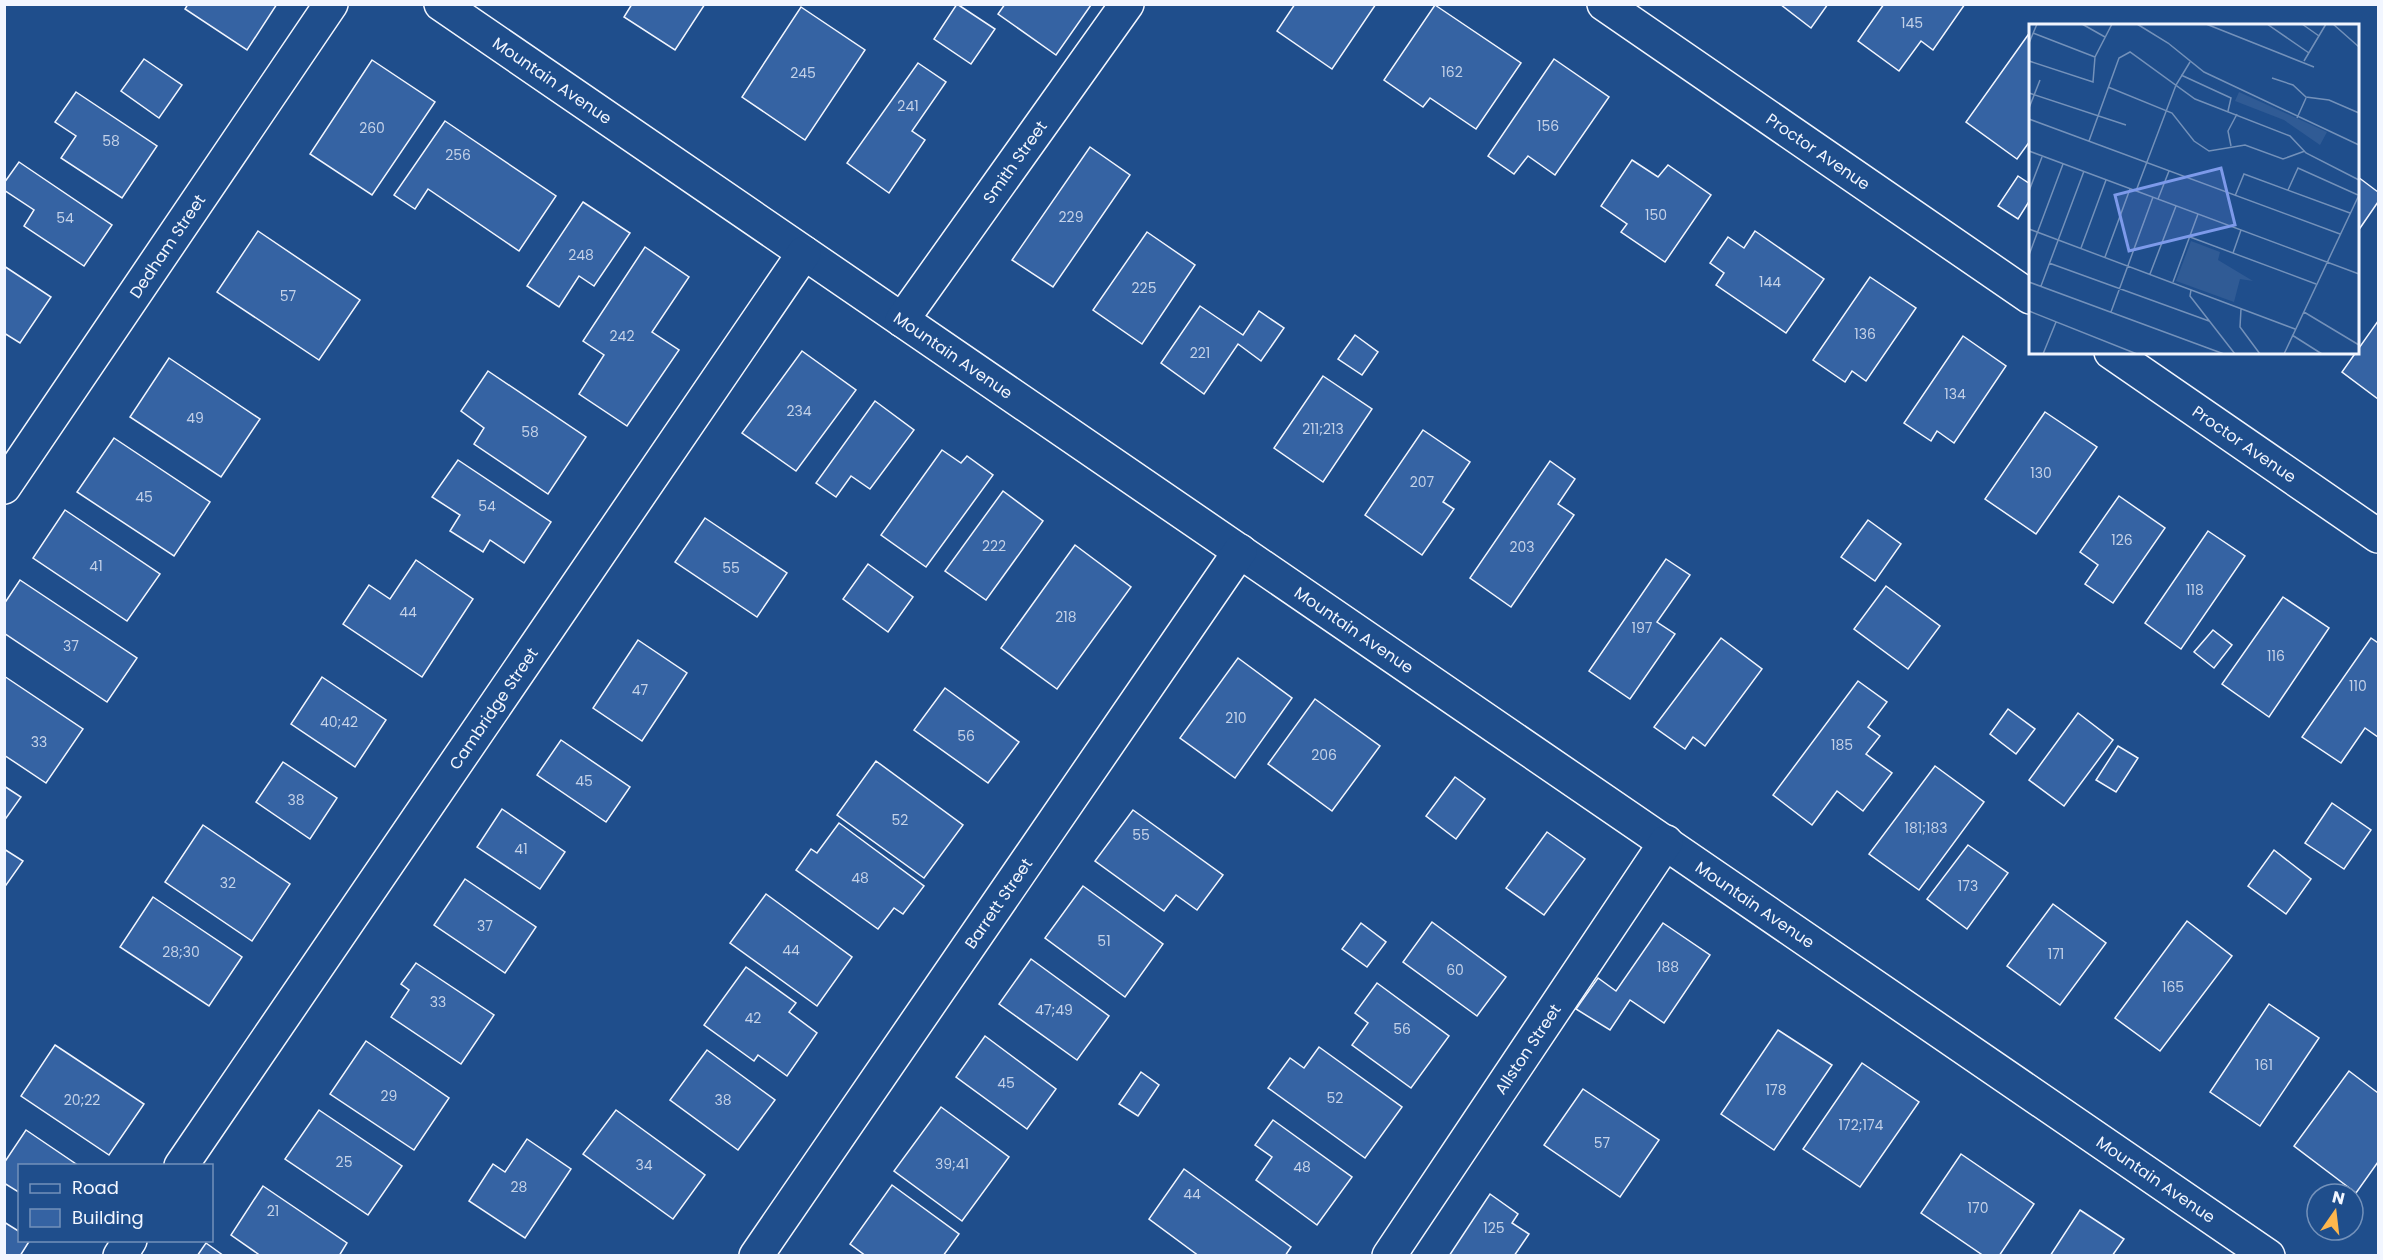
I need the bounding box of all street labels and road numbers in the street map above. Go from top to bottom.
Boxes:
street label: Mountain Avenue [488,31,617,129]
street label: Proctor Avenue [1762,107,1875,195]
street label: Smith Street [977,116,1052,208]
street label: Dedham Street [124,189,211,302]
street label: Mountain Avenue [889,306,1017,404]
street label: Proctor Avenue [2188,400,2301,488]
street label: Mountain Avenue [1290,581,1418,679]
street label: Cambridge Street [443,643,543,774]
street label: Barrett Street [959,853,1038,953]
street label: Mountain Avenue [1691,856,1819,954]
street label: Allston Street [1489,999,1566,1099]
street label: Mountain Avenue [2092,1130,2220,1228]

